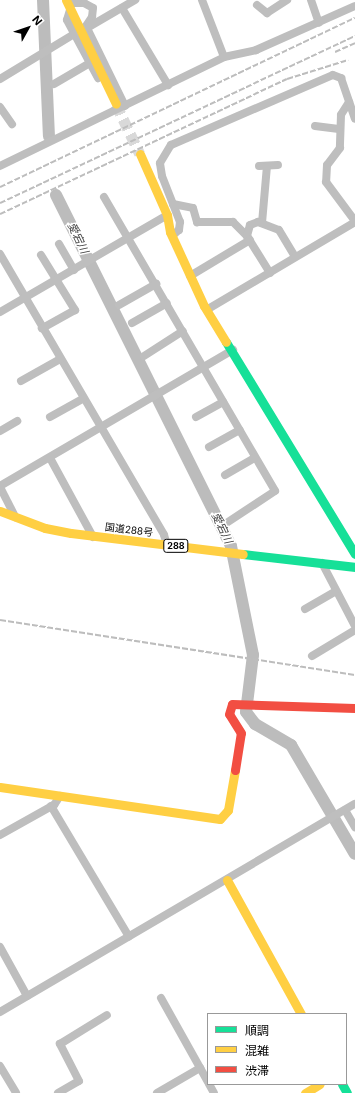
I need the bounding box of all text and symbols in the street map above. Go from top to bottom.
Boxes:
north arrow [8,8,48,48]
text: N [29,13,45,28]
water label: 愛宕川 [65,220,91,256]
water label: 愛宕川 [209,510,235,546]
street label: 国道288号 [104,521,154,539]
road number: 288 [163,539,189,553]
legend [207,1013,347,1085]
text: 順調 [245,1023,269,1038]
text: 混雑 [245,1043,269,1058]
text: 渋滞 [245,1063,269,1078]

